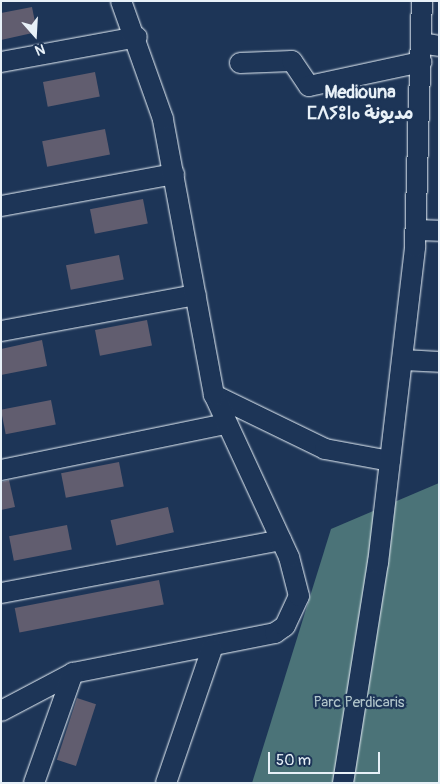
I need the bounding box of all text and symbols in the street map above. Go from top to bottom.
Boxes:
north arrow [10,10,60,60]
text: N [33,40,47,59]
district label: Mediouna ⵎⴷⵢⵓⵏⴰ مديونة [306,83,414,126]
park label: Parc Perdicaris [314,694,404,712]
scale bar [270,742,382,774]
text: 50 m [276,751,311,770]

